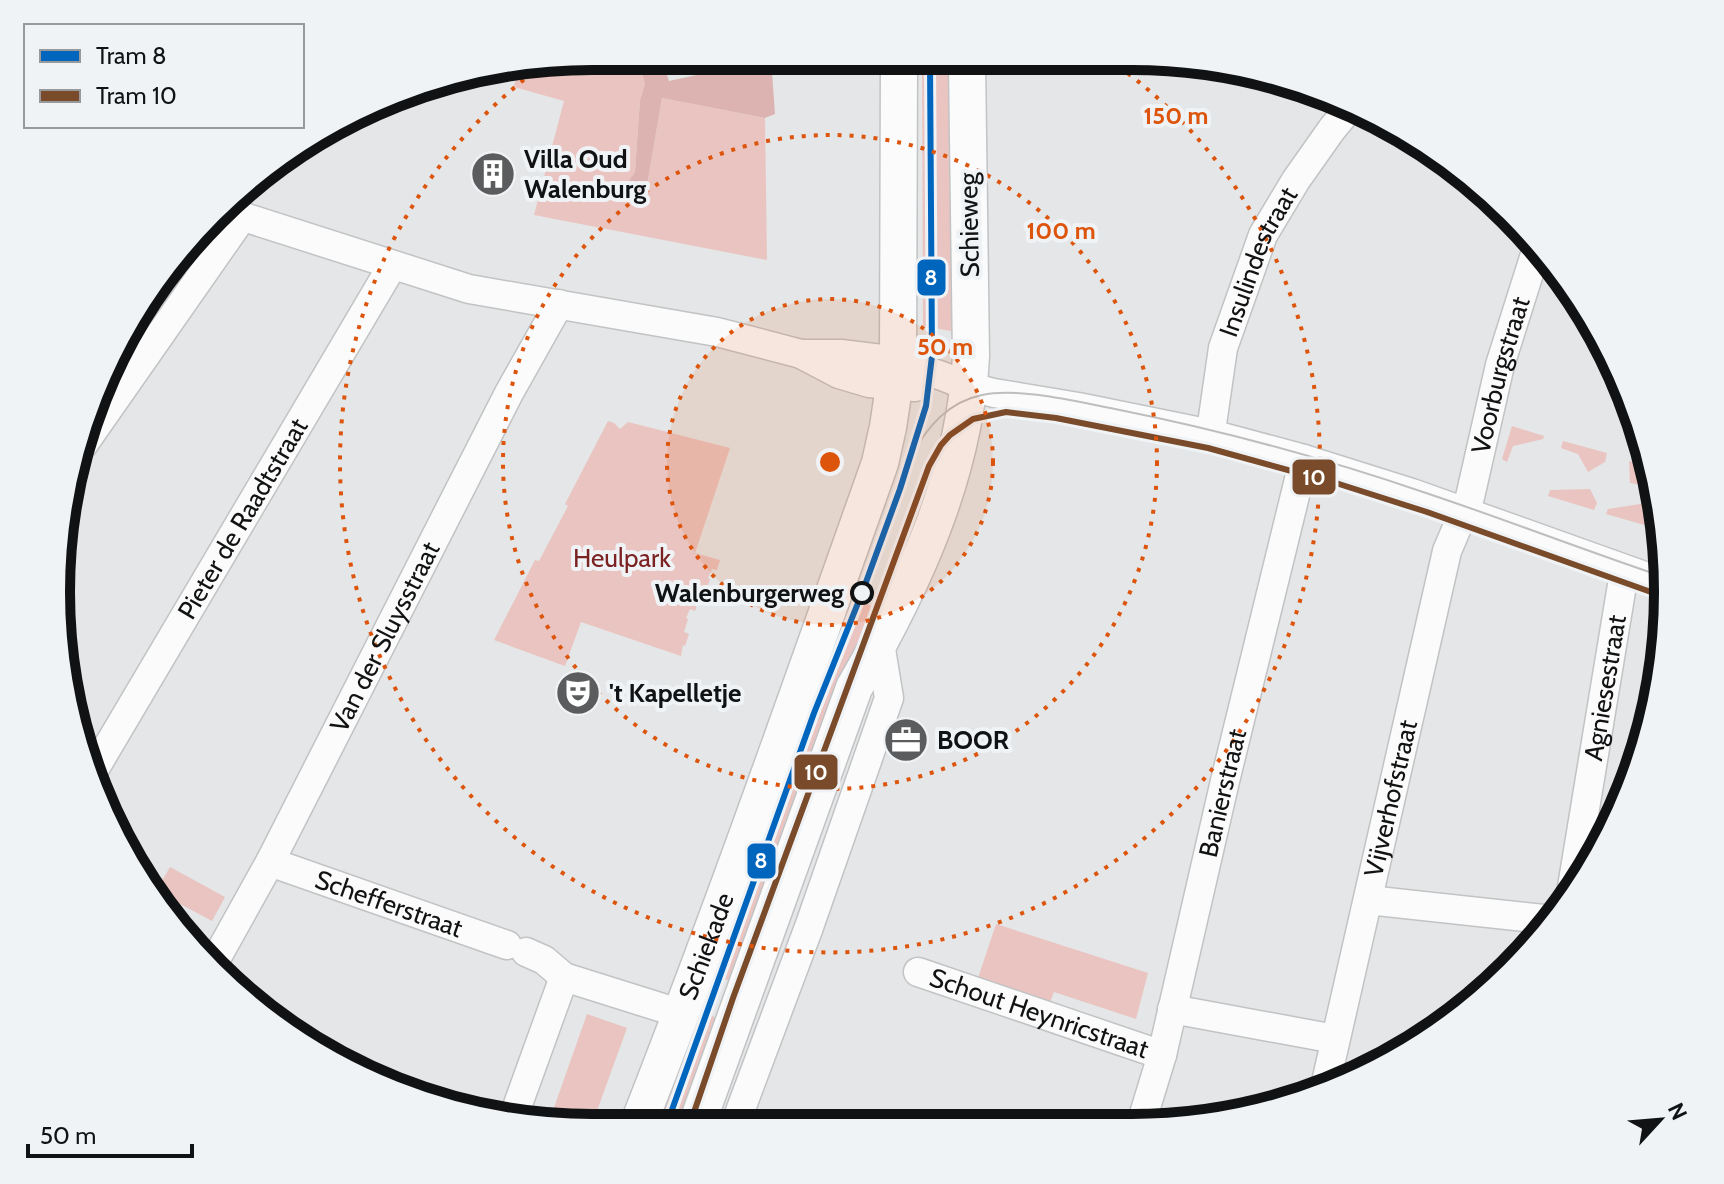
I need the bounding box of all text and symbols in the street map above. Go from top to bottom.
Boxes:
legend [24,24,304,128]
text: Tram 8 [96,41,167,70]
text: Tram 10 [96,81,177,110]
text: 150 m [1144,101,1208,130]
place label: Villa Oud Walenburg [524,143,646,205]
building icon: Villa Oud Walenburg [469,150,517,198]
street label: Schieweg [952,171,986,278]
street label: Insulindestraat [1212,181,1304,341]
text: 100 m [1026,216,1096,245]
line badge: 8 [916,258,947,297]
text: 8 [924,264,938,291]
street label: Voorburgstraat [1464,292,1537,457]
text: 50 m [917,332,973,361]
street label: Pieter de Raadtstraat [171,412,315,625]
centre of rings [816,448,844,476]
line badge: 10 [1291,458,1337,496]
text: 10 [1302,464,1326,491]
street label: Van der Sluysstraat [323,536,447,737]
park label: Heulpark [573,542,671,574]
place label: Walenburgerweg [655,577,844,609]
marker: Walenburgerweg [851,582,873,604]
street label: Agniesestraat [1577,612,1633,763]
theatre icon: 't Kapelletje [554,669,602,717]
place label: 't Kapelletje [609,677,741,709]
office icon: BOOR [882,716,930,764]
street label: Vijverhofstraat [1357,717,1424,880]
place label: BOOR [937,724,1009,756]
street label: Banierstraat [1192,726,1253,860]
line badge: 10 [793,753,839,791]
text: 10 [804,759,828,786]
line badge: 8 [746,842,777,880]
text: 8 [754,847,768,874]
street label: Schefferstraat [311,863,467,944]
street label: Schiekade [672,888,741,1004]
street label: Schout Heynricstraat [926,961,1153,1065]
north arrow [1620,1080,1700,1160]
text: N [1662,1099,1693,1124]
scale bar [28,1108,192,1158]
text: 50 m [40,1121,96,1150]

